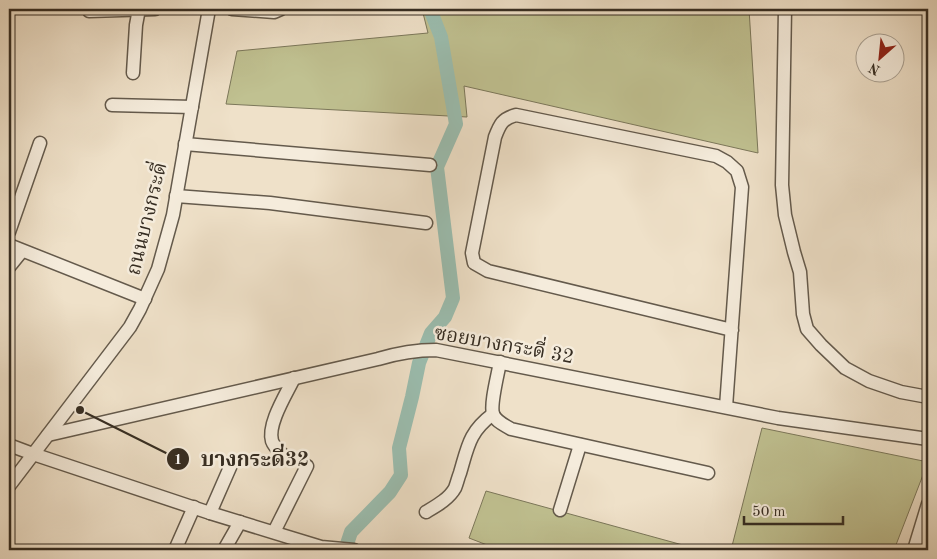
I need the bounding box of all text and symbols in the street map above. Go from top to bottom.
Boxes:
north arrow [854,32,904,82]
text: N [866,60,882,77]
street label: ถนนบางกระดี่ [118,159,172,277]
street label: ซอยบางกระดี่ 32 [433,317,577,368]
callout: บางกระดี่32 [165,441,319,477]
text: บางกระดี่32 [201,443,309,471]
text: 1 [174,453,182,468]
scale bar [744,494,843,526]
text: 50 m [752,505,786,520]

